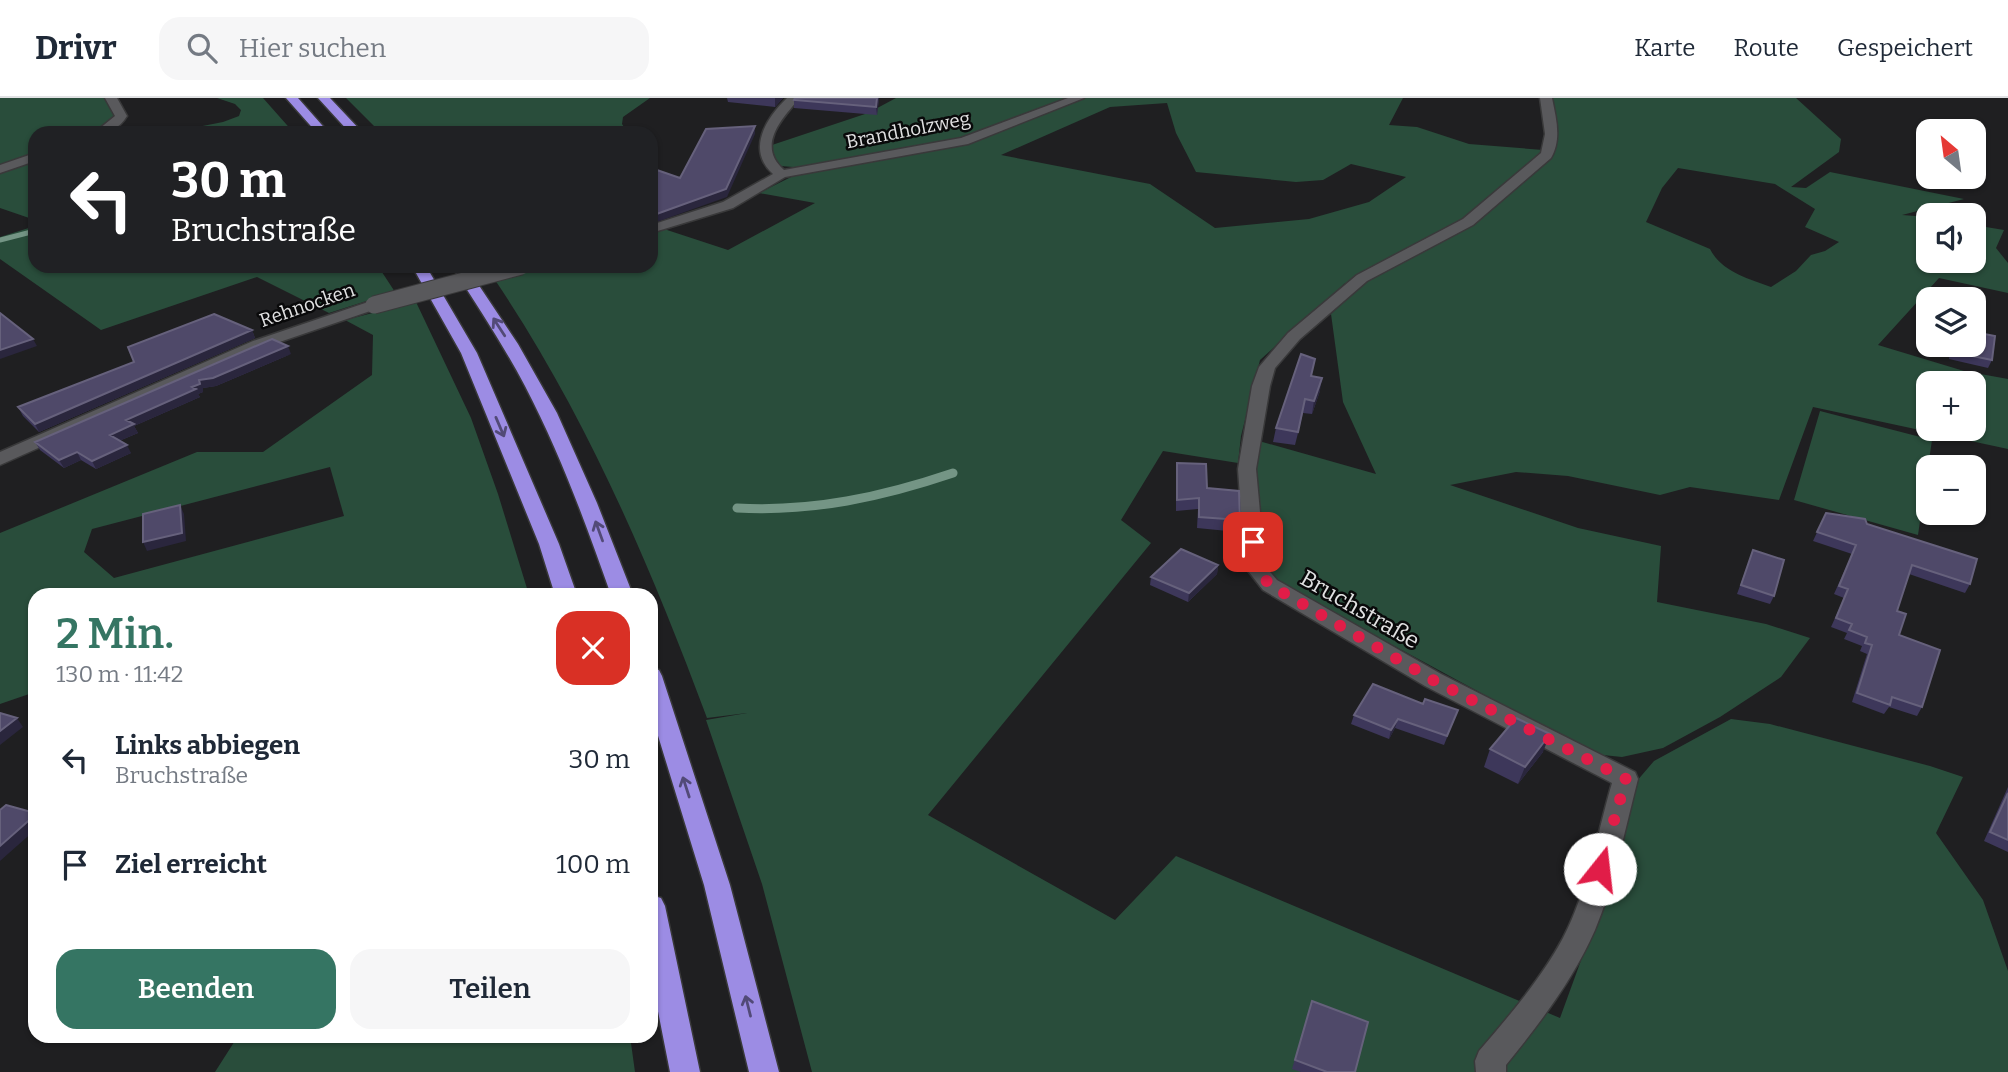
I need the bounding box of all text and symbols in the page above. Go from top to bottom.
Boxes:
search box [159,17,649,80]
text: Drivr [35,28,117,68]
icon: search [183,29,221,67]
text: Hier suchen [239,33,386,64]
text: Karte [1634,34,1696,62]
text: Route [1734,34,1799,62]
text: Gespeichert [1837,34,1973,62]
street label: Brandholzweg [844,107,973,153]
north arrow [1916,119,1986,189]
map controls [1916,119,1986,525]
text: 30 m [171,151,286,210]
icon: left [56,154,147,245]
button: sound [1916,203,1986,273]
text: Bruchstraße [171,211,356,249]
street label: Rehnocken [256,278,358,332]
button: layers [1916,287,1986,357]
one-way arrow [491,318,506,337]
button: + [1916,371,1986,441]
one-way arrow [494,415,507,437]
button: − [1916,455,1986,525]
pin [1223,512,1283,572]
one-way arrow [591,520,604,542]
icon: arrive [1234,523,1272,561]
street label: Bruchstraße [1295,564,1425,654]
text: 2 Min. [56,609,174,659]
button: close [556,611,630,685]
text: 130 m · 11:42 [56,660,183,688]
text: Links abbiegen [115,730,300,761]
icon: left [56,741,94,779]
text: 30 m [569,744,630,775]
text: Bruchstraße [115,761,248,789]
one-way arrow [679,776,692,798]
position arrow [1563,832,1637,906]
icon: arrive [56,846,94,884]
text: Ziel erreicht [115,849,267,880]
text: 100 m [556,849,630,880]
button: Beenden [56,949,336,1029]
button: Teilen [350,949,630,1029]
one-way arrow [741,995,754,1018]

